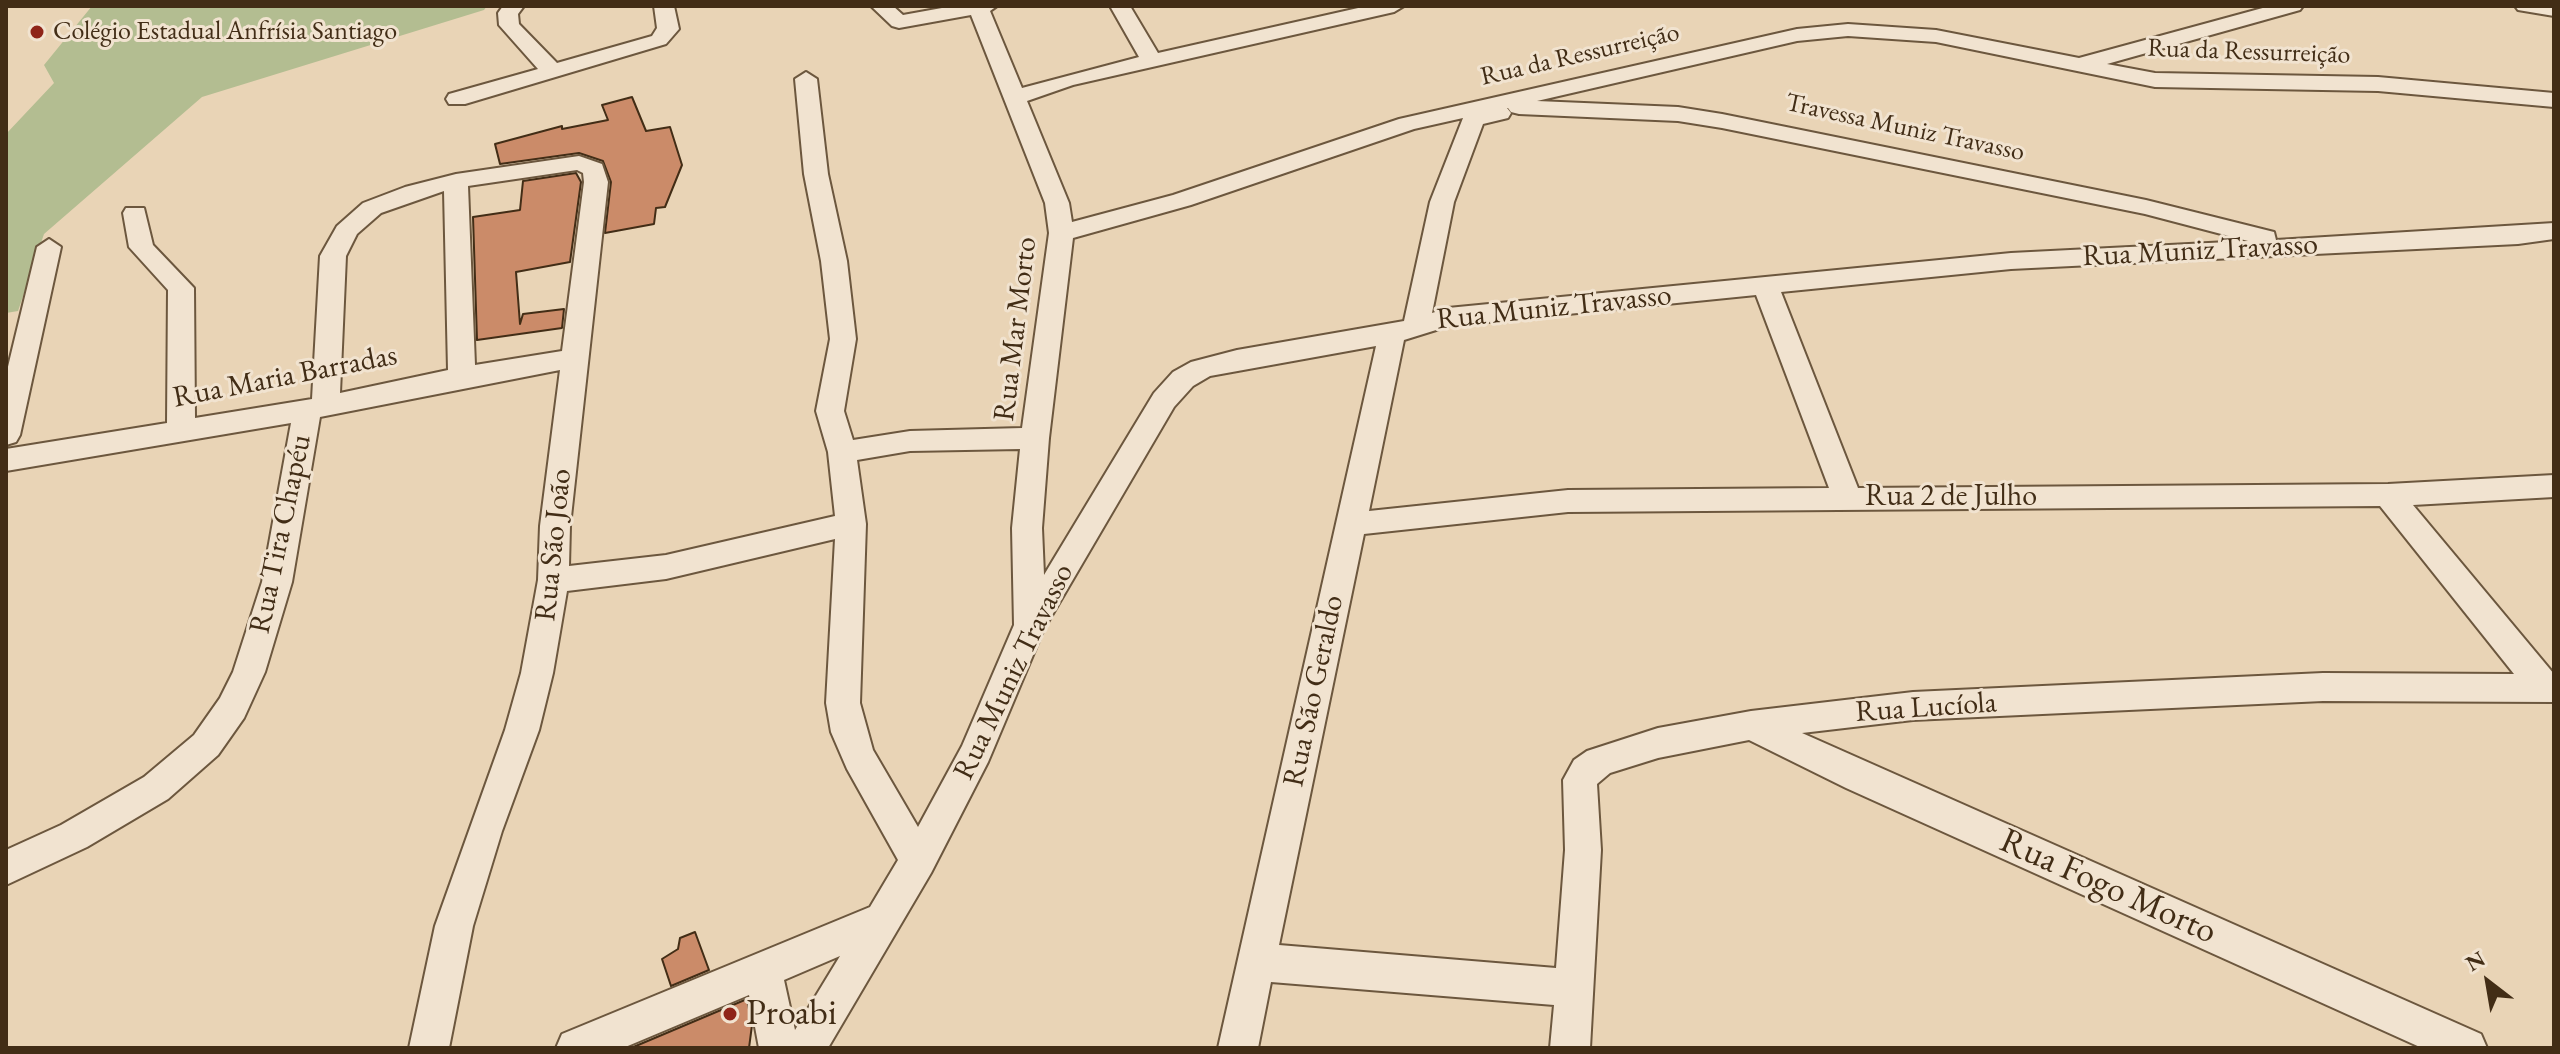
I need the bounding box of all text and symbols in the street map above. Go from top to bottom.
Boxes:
place label: Colégio Estadual Anfrísia Santiago [53,16,397,48]
street label: Rua da Ressurreição [1478,17,1682,93]
marker: Colégio Estadual Anfrísia Santiago [28,23,46,41]
street label: Rua da Ressurreição [2147,33,2351,71]
street label: Travessa Muniz Travasso [1783,87,2027,169]
street label: Rua Muniz Travasso [2081,227,2319,275]
street label: Rua Mar Morto [987,235,1045,423]
street label: Rua Muniz Travasso [1435,278,1673,338]
street label: Rua Maria Barradas [170,338,400,416]
street label: Rua Tira Chapéu [242,431,320,637]
street label: Rua São João [528,467,580,623]
street label: Rua 2 de Julho [1865,479,2037,515]
street label: Rua Muniz Travasso [946,558,1082,786]
street label: Rua São Geraldo [1276,592,1352,790]
street label: Rua Lucíola [1854,685,1998,731]
street label: Rua Fogo Morto [1993,820,2223,954]
north arrow [2448,942,2528,1022]
text: N [2460,944,2490,978]
place label: Proabi [746,992,837,1036]
marker: Proabi [721,1005,739,1023]

